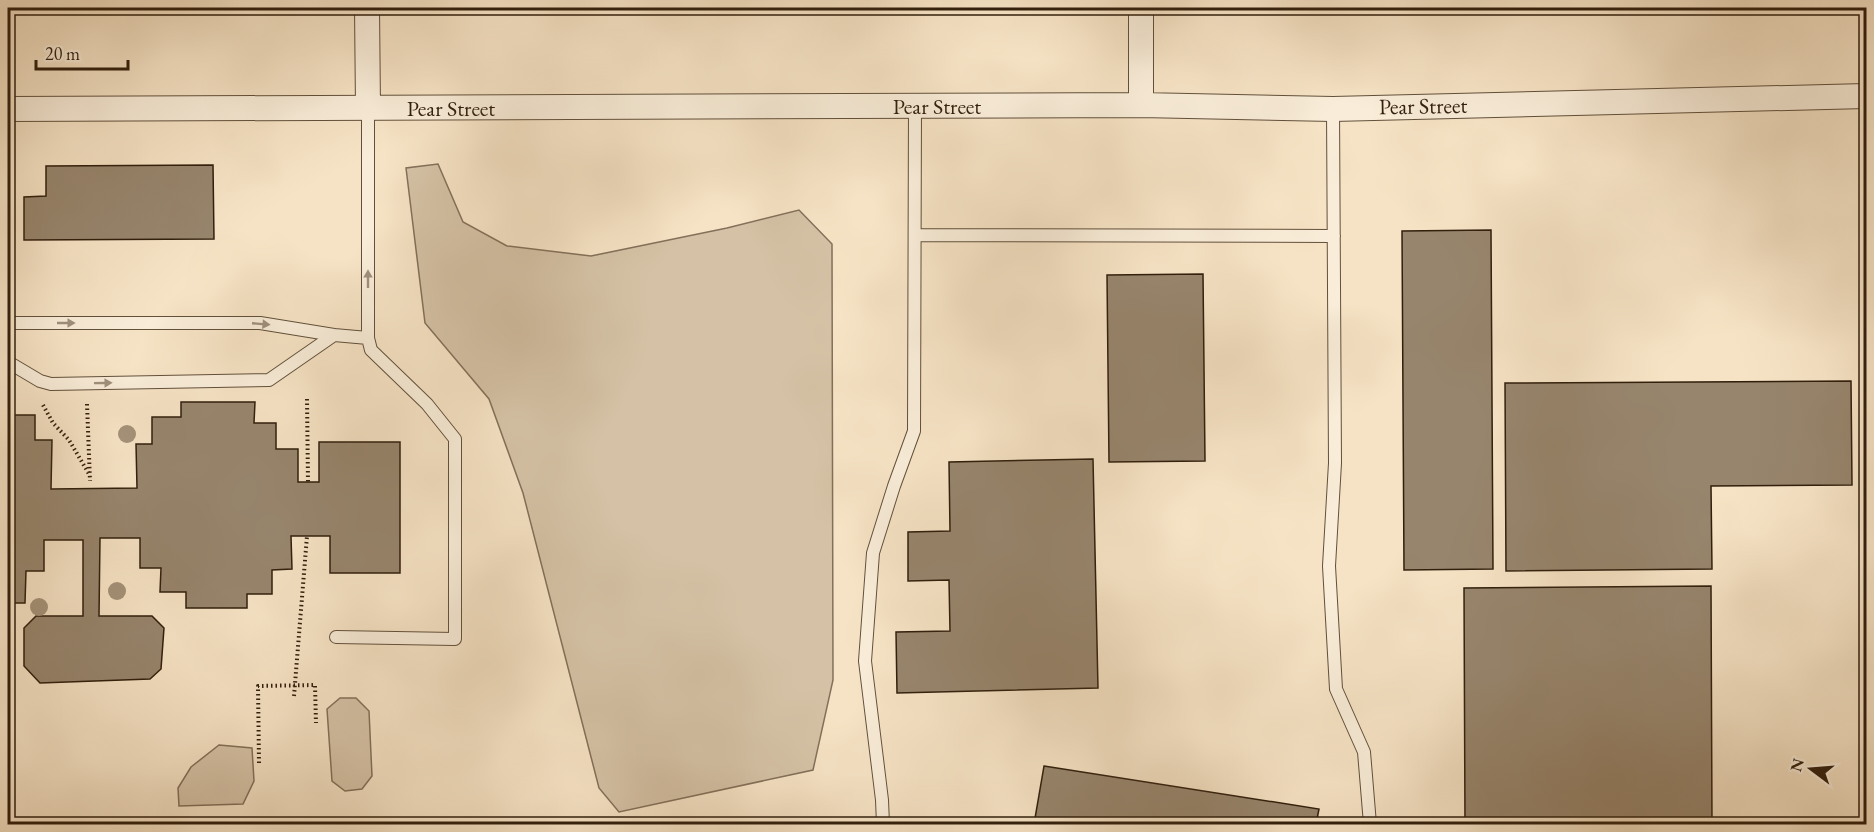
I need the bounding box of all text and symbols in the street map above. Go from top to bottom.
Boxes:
scale bar [36,33,128,71]
text: 20 m [45,42,80,65]
street label: Pear Street [1379,91,1468,121]
street label: Pear Street [893,92,981,121]
street label: Pear Street [407,94,495,123]
one-way arrow [363,270,373,289]
one-way arrow [56,318,75,328]
one-way arrow [251,319,270,329]
one-way arrow [93,378,112,388]
north arrow [1781,739,1841,799]
text: N [1785,756,1809,774]

